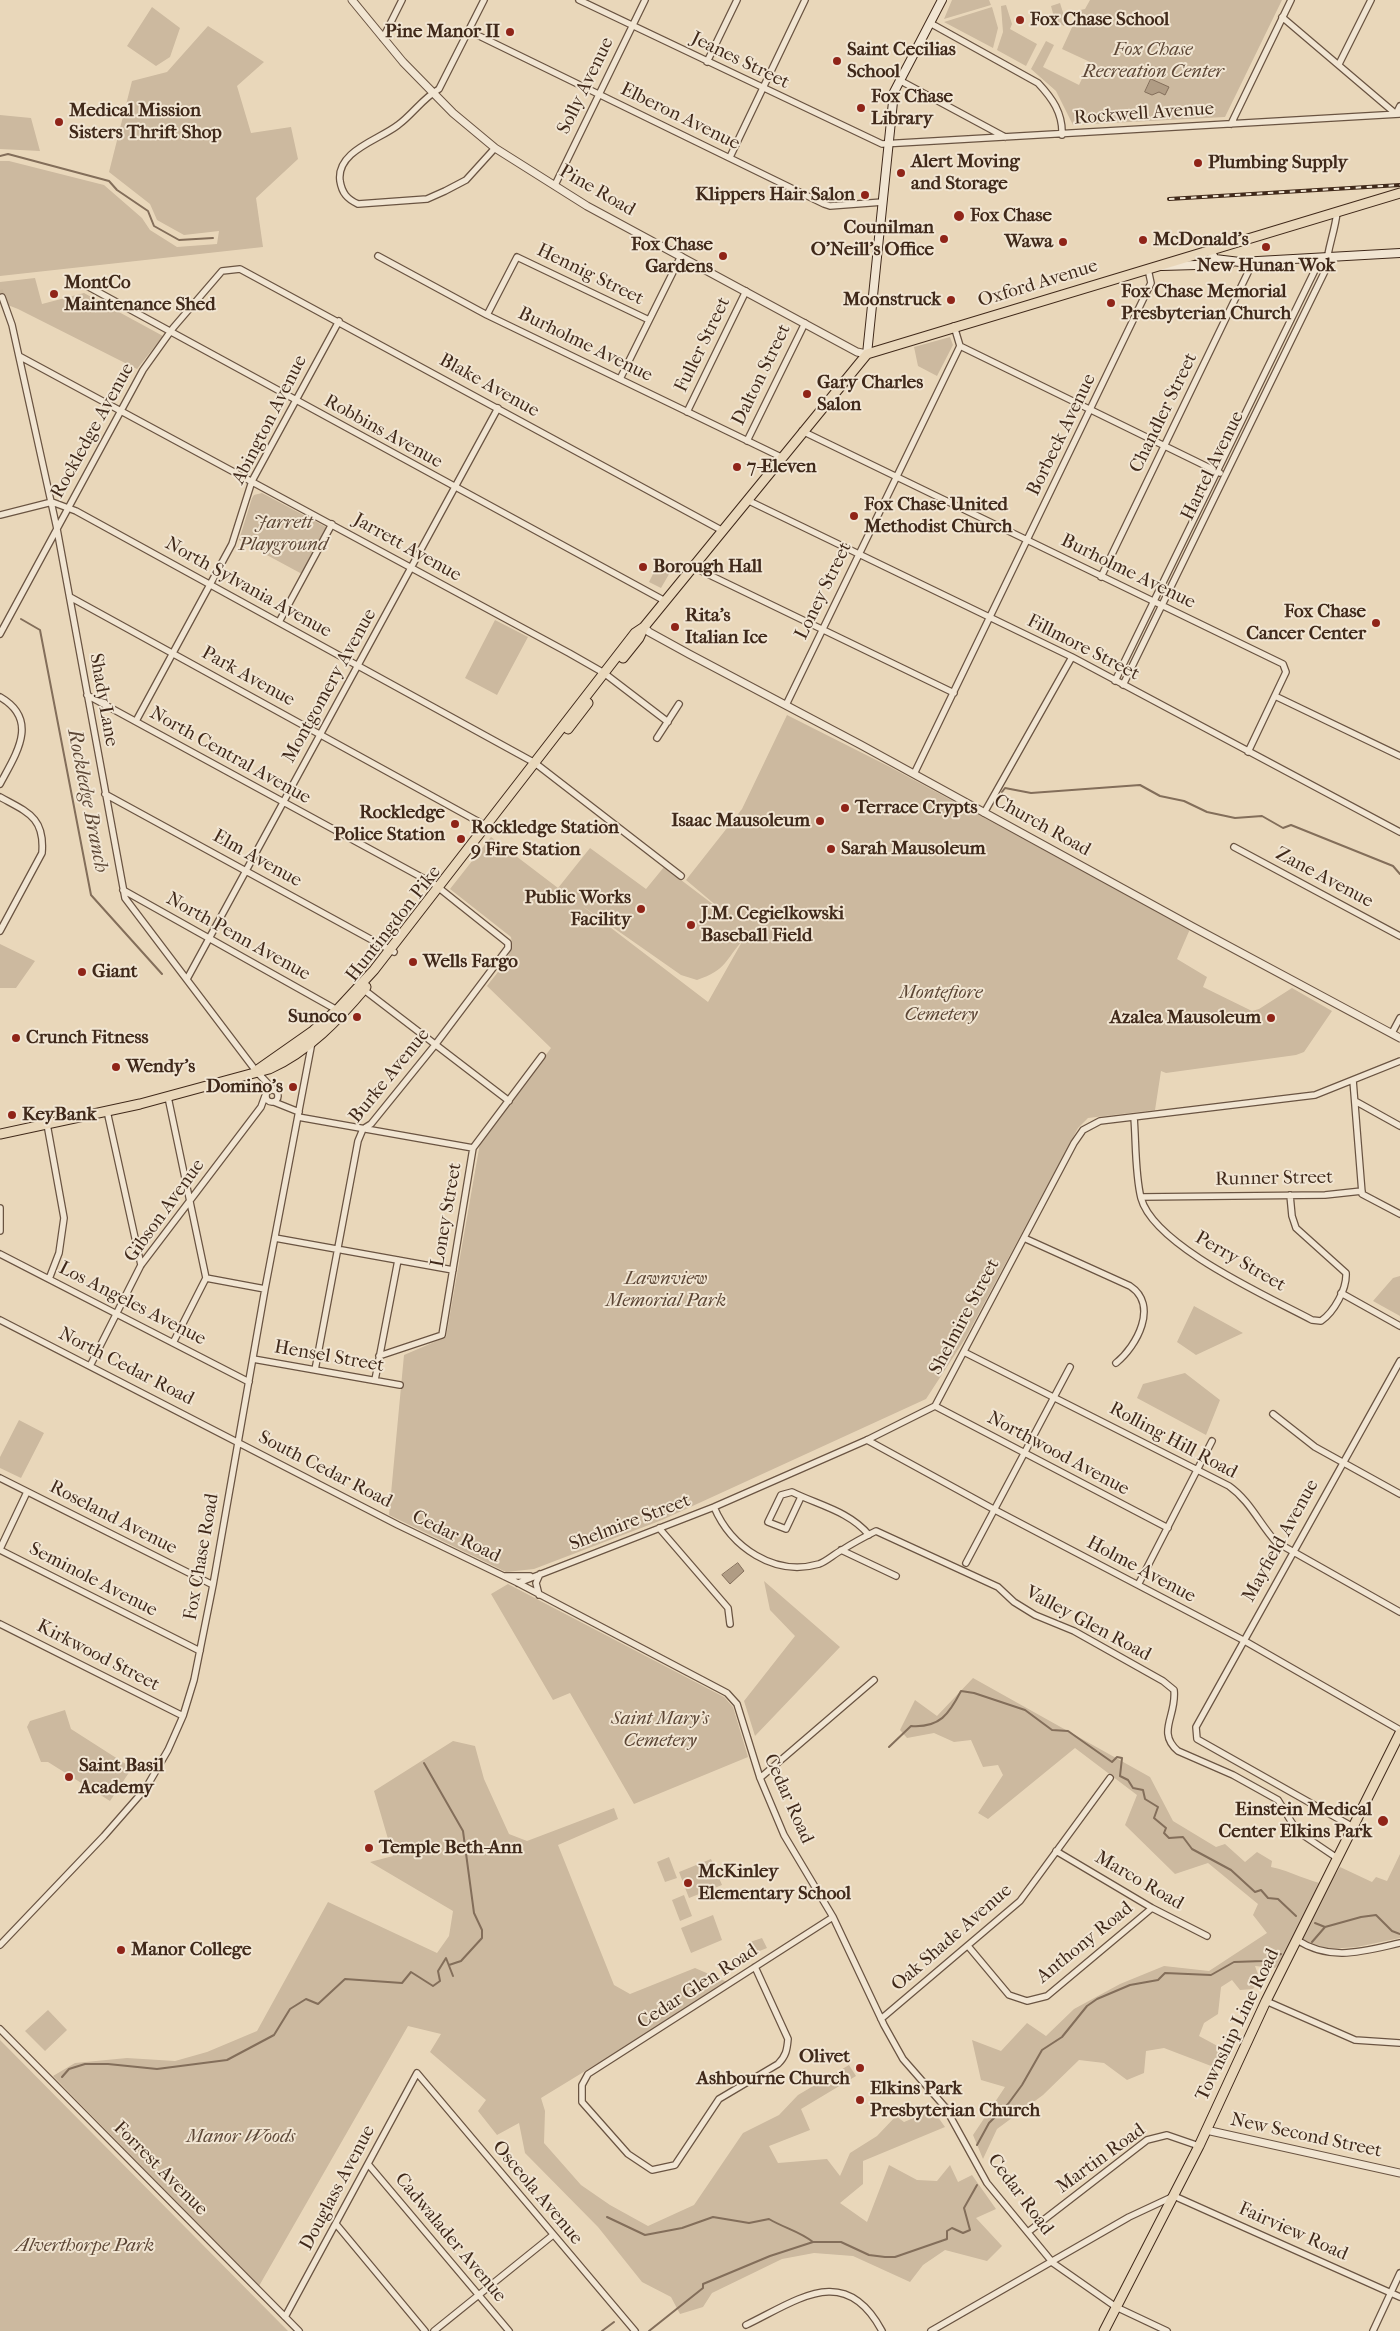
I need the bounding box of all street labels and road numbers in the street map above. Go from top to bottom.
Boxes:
street label: Jeanes Street [687,27,793,95]
street label: Solly Avenue [553,34,619,138]
street label: Elberon Avenue [617,78,743,156]
street label: Rockwell Avenue [1073,98,1215,130]
street label: Pine Road [555,160,639,222]
street label: Hennig Street [533,239,647,311]
street label: Oxford Avenue [975,255,1101,313]
street label: Fuller Street [670,294,736,396]
street label: Burholme Avenue [514,303,656,387]
street label: Dalton Street [728,321,796,429]
street label: Blake Avenue [435,349,543,423]
street label: Chandler Street [1125,349,1203,477]
street label: Abington Avenue [228,352,312,488]
street label: Rockledge Avenue [46,359,140,503]
street label: Borbeck Avenue [1023,370,1101,500]
street label: Robbins Avenue [320,390,446,474]
street label: Hartel Avenue [1177,408,1249,524]
street label: Jarrett Avenue [349,509,465,587]
street label: Burholme Avenue [1057,530,1199,614]
street label: North Sylvania Avenue [161,533,335,643]
street label: Loney Street [791,539,857,643]
street label: Montgomery Avenue [278,605,382,767]
street label: Fillmore Street [1023,610,1143,686]
street label: Park Avenue [197,642,299,712]
street label: Shady Lane [84,652,122,748]
street label: North Central Avenue [145,702,315,810]
street label: Church Road [990,790,1094,862]
street label: Elm Avenue [209,825,305,893]
street label: Zane Avenue [1271,843,1377,913]
street label: Huntingdon Pike [342,861,446,987]
street label: North Penn Avenue [162,888,314,986]
street label: Burke Avenue [345,1024,435,1128]
street label: Gibson Avenue [120,1155,210,1267]
street label: Loney Street [427,1161,467,1269]
street label: Runner Street [1215,1167,1333,1191]
street label: Perry Street [1191,1227,1289,1297]
street label: Shelmire Street [925,1255,1005,1379]
street label: Los Angeles Avenue [55,1257,209,1351]
street label: North Cedar Road [54,1323,198,1411]
street label: Hensel Street [272,1336,386,1378]
street label: Rolling Hill Road [1105,1398,1241,1484]
street label: Northwood Avenue [983,1407,1133,1501]
street label: South Cedar Road [254,1426,396,1514]
street label: Roseland Avenue [45,1476,181,1560]
street label: Mayfield Avenue [1238,1476,1324,1606]
street label: Shelmire Street [566,1489,694,1557]
street label: Fox Chase Road [180,1492,224,1622]
street label: Cedar Road [408,1506,504,1568]
street label: Holme Avenue [1083,1532,1199,1608]
street label: Seminole Avenue [25,1538,161,1622]
street label: Valley Glen Road [1021,1581,1155,1667]
street label: Kirkwood Street [33,1615,163,1697]
street label: Cedar Road [758,1751,818,1847]
street label: Marco Road [1091,1846,1187,1916]
street label: Oak Shade Avenue [887,1880,1017,1996]
street label: Anthony Road [1032,1897,1138,1989]
street label: Cedar Glen Road [634,1940,762,2034]
street label: Township Line Road [1191,1945,1285,2105]
street label: New Second Street [1228,2109,1384,2163]
street label: Forrest Avenue [108,2117,212,2221]
street label: Martin Road [1052,2119,1150,2199]
street label: Douglass Avenue [295,2122,381,2254]
street label: Osceola Avenue [487,2136,587,2250]
street label: Cedar Road [982,2150,1058,2240]
street label: Cadwalader Avenue [389,2169,511,2307]
street label: Fairview Road [1235,2198,1351,2266]

